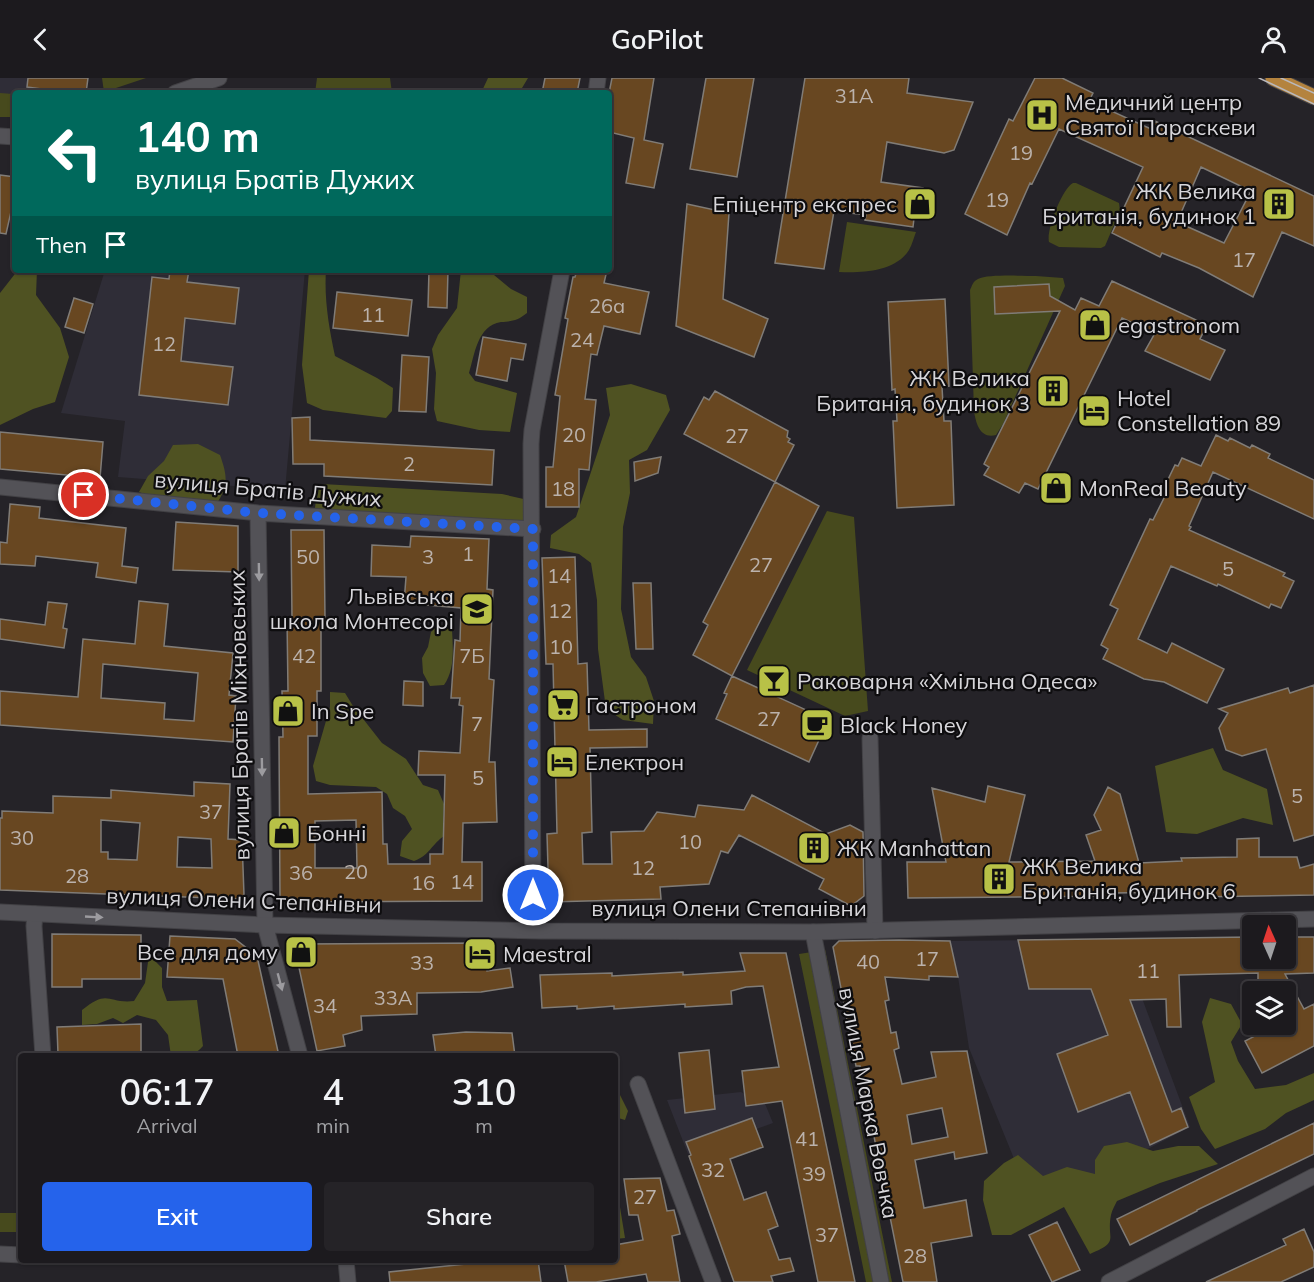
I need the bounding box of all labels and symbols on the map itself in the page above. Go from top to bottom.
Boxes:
house number: 31А [835,83,874,108]
place label: Медичний центр Святої Параскеви [1065,88,1256,141]
hospital icon: Медичний центр Святої Параскеви [1024,97,1060,133]
house number: 19 [1009,140,1033,165]
place label: ЖК Велика Британія, будинок 1 [1042,177,1256,230]
shop icon: Епіцентр експрес [902,186,938,222]
building icon: ЖК Велика Британія, будинок 1 [1261,186,1297,222]
house number: 19 [985,187,1009,212]
place label: Епіцентр експрес [713,190,897,218]
house number: 17 [1232,247,1256,272]
house number: 26а [589,293,625,318]
house number: 11 [361,302,385,327]
shop icon: egastronom [1077,307,1113,343]
place label: egastronom [1118,311,1240,339]
house number: 24 [570,327,594,352]
house number: 12 [152,331,176,356]
place label: ЖК Велика Британія, будинок 3 [816,364,1030,417]
building icon: ЖК Велика Британія, будинок 3 [1035,373,1071,409]
place label: Hotel Constellation 89 [1117,384,1281,437]
hotel icon: Hotel Constellation 89 [1076,393,1112,429]
house number: 20 [562,422,586,447]
house number: 27 [725,423,749,448]
house number: 2 [403,451,415,476]
street label: вулиця Братів Дужих [153,465,383,513]
pin [58,469,109,520]
shop icon: MonReal Beauty [1038,470,1074,506]
place label: MonReal Beauty [1079,474,1247,502]
house number: 18 [551,476,575,501]
house number: 1 [462,541,474,566]
house number: 50 [296,544,320,569]
house number: 3 [422,544,434,569]
house number: 27 [749,552,773,577]
house number: 5 [1222,556,1234,581]
one-way arrow [254,562,264,581]
house number: 14 [547,563,571,588]
street label: вулиця Братів Міхновських [222,569,256,861]
place label: Львівська школа Монтесорі [270,582,454,635]
school or university icon: Львівська школа Монтесорі [459,591,495,627]
house number: 12 [548,598,572,623]
house number: 10 [549,634,573,659]
house number: 42 [292,643,316,668]
house number: 7Б [459,643,485,668]
bar icon: Раковарня «Хмільна Одеса» [756,663,792,699]
place label: Раковарня «Хмільна Одеса» [797,667,1098,695]
supermarket icon: Гастроном [545,687,581,723]
place label: Гастроном [586,691,697,719]
shop icon: In Spe [270,693,306,729]
place label: In Spe [311,697,374,725]
house number: 27 [757,706,781,731]
cafe icon: Black Honey [799,707,835,743]
house number: 7 [471,711,483,736]
place label: Black Honey [840,711,967,739]
hotel icon: Електрон [544,744,580,780]
place label: Електрон [585,748,684,776]
one-way arrow [258,757,267,776]
house number: 5 [472,765,484,790]
house number: 5 [1291,783,1303,808]
house number: 37 [199,799,223,824]
shop icon: Бонні [266,815,302,851]
place label: Бонні [307,819,366,847]
house number: 30 [10,825,34,850]
house number: 10 [678,829,702,854]
building icon: ЖК Manhattan [796,830,832,866]
place label: ЖК Manhattan [837,834,991,862]
place label: ЖК Велика Британія, будинок 6 [1022,852,1236,905]
house number: 12 [631,855,655,880]
house number: 20 [344,859,368,884]
house number: 36 [289,860,313,885]
building icon: ЖК Велика Британія, будинок 6 [981,861,1017,897]
house number: 28 [65,863,89,888]
position arrow [501,863,565,927]
house number: 14 [450,869,474,894]
house number: 16 [411,870,435,895]
street label: вулиця Олени Степанівни [106,881,382,919]
street label: вулиця Олени Степанівни [591,894,867,922]
one-way arrow [84,912,103,921]
north arrow [1242,915,1296,969]
shop icon: Все для дому [283,934,319,970]
hotel icon: Maestral [462,936,498,972]
place label: Все для дому [137,938,278,966]
place label: Maestral [503,940,592,968]
house number: 17 [915,946,939,971]
house number: 40 [856,949,880,974]
house number: 33 [410,950,434,975]
house number: 11 [1136,958,1160,983]
one-way arrow [276,973,286,991]
house number: 33А [374,985,413,1010]
street label: вулиця Марка Вовчка [833,985,905,1221]
house number: 34 [313,993,337,1018]
house number: 41 [795,1126,819,1151]
house number: 32 [701,1157,725,1182]
house number: 39 [802,1161,826,1186]
house number: 27 [633,1184,657,1209]
house number: 37 [815,1222,839,1247]
house number: 28 [903,1243,927,1268]

